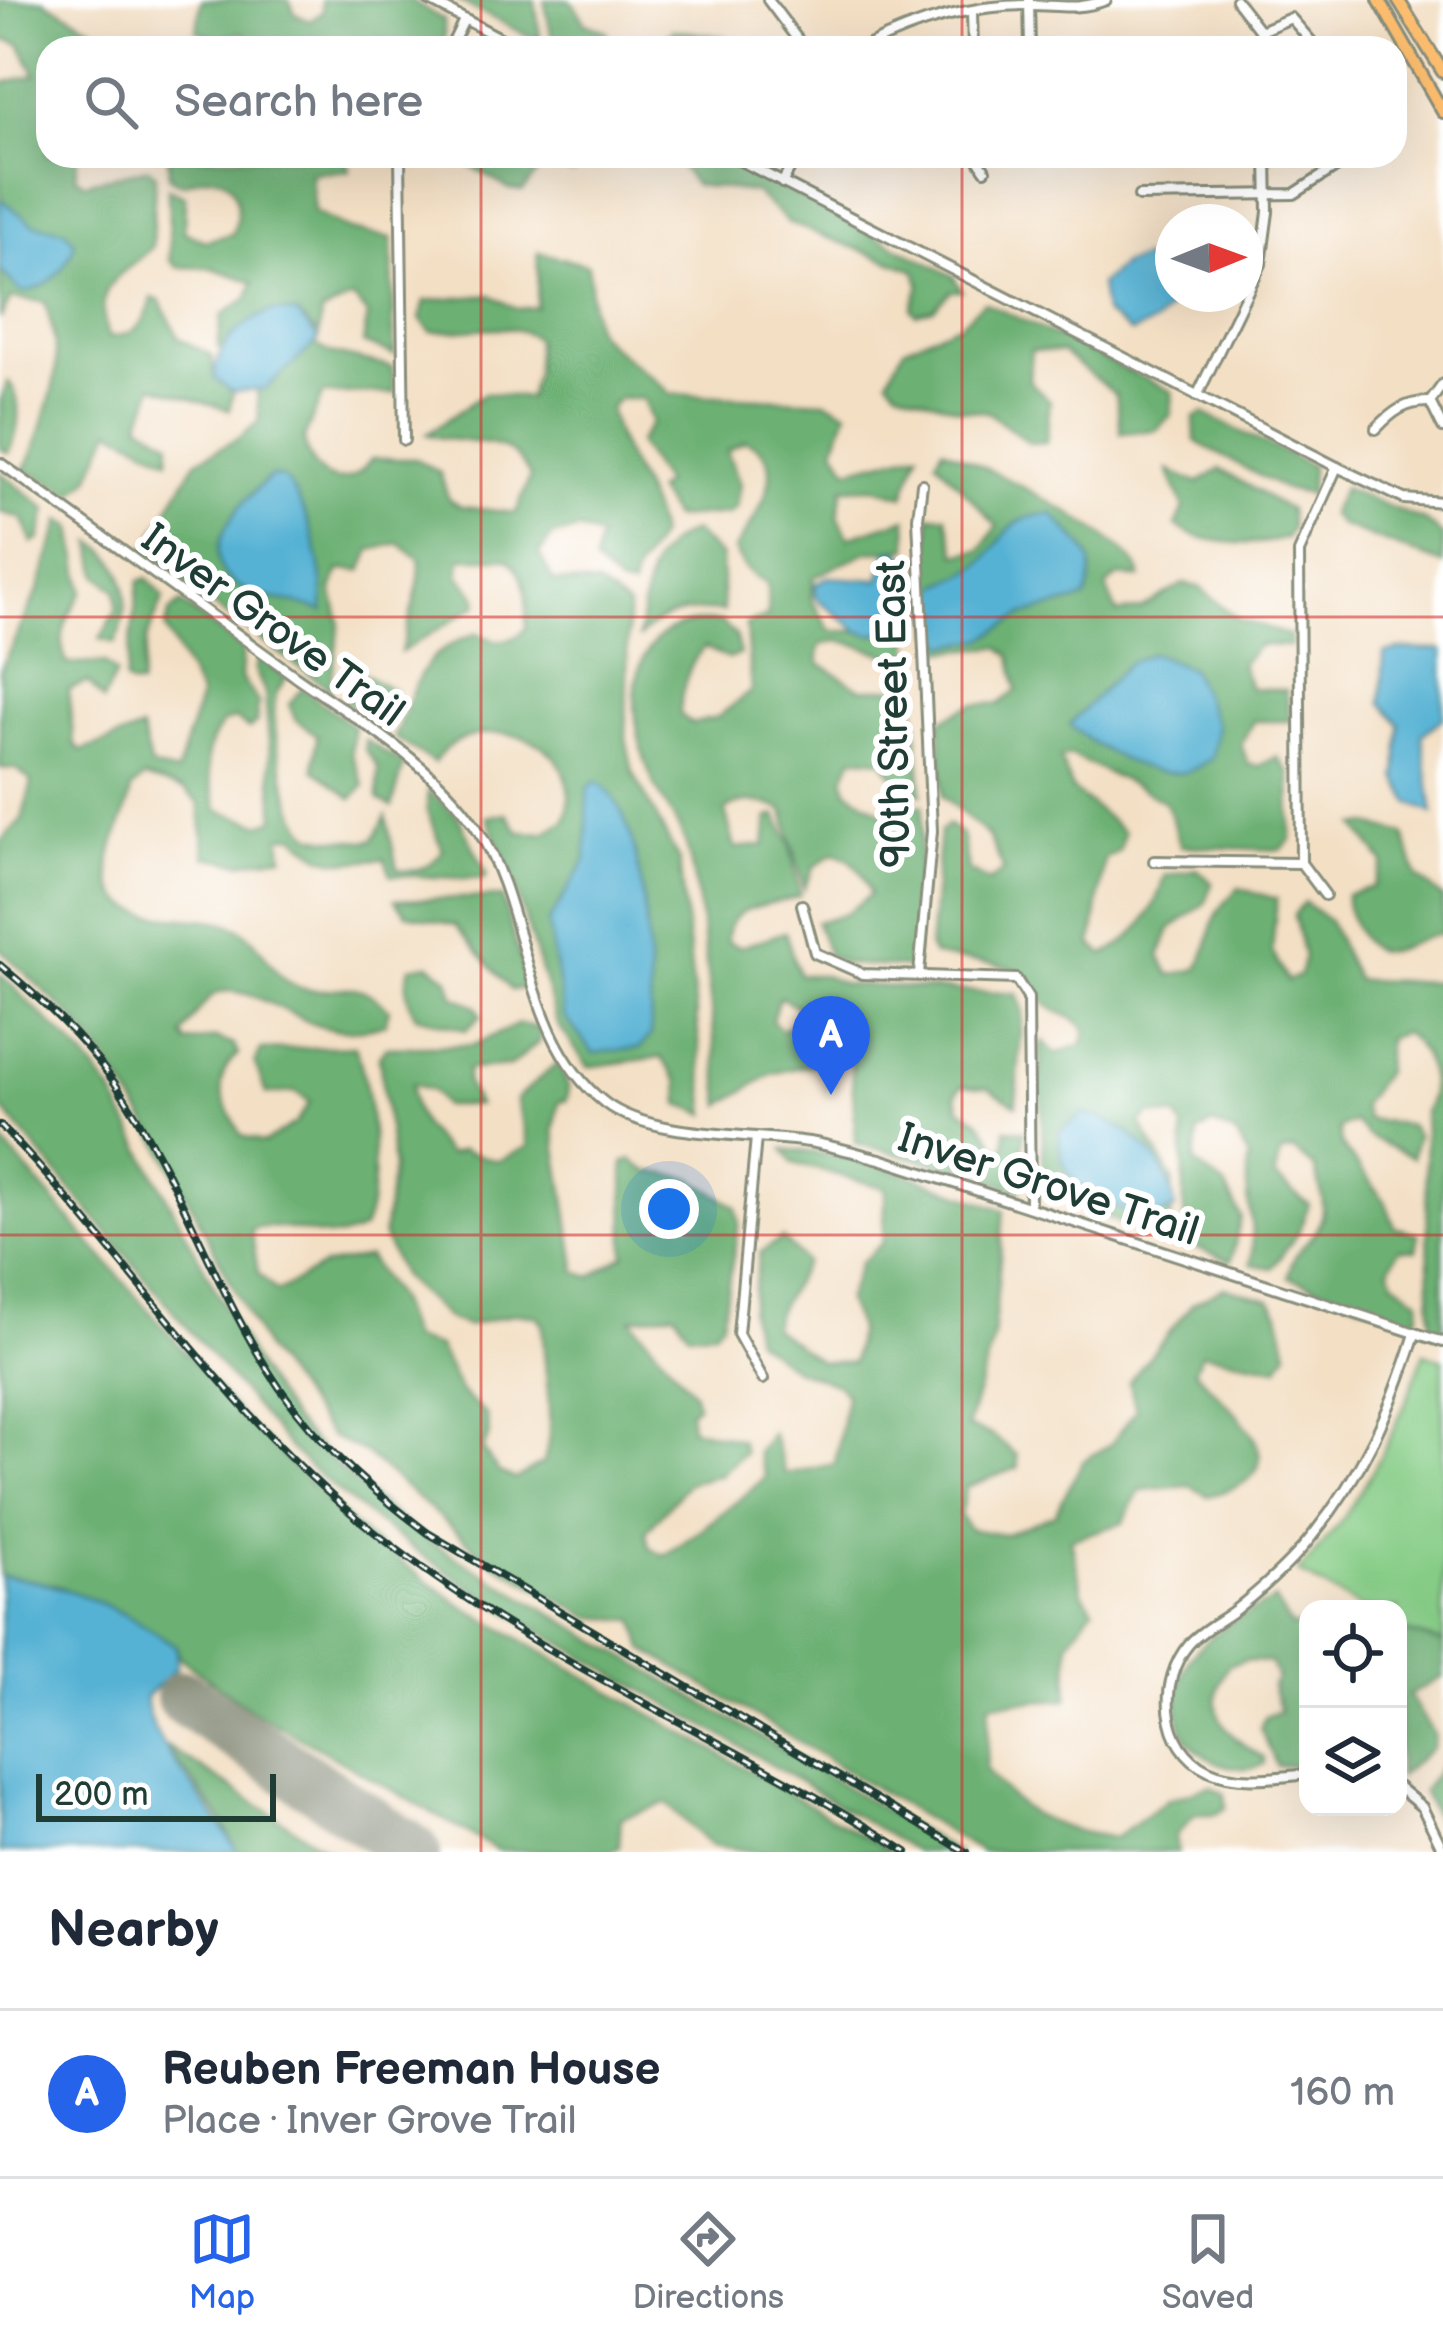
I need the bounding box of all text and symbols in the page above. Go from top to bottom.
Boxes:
search box [36,36,1407,168]
icon: search [78,69,144,135]
text: Search here [174,75,423,130]
north arrow [1155,204,1263,312]
street label: Inver Grove Trail [131,514,414,738]
street label: 90th Street East [866,560,923,868]
pin: A [792,996,870,1095]
street label: Inver Grove Trail [892,1113,1205,1258]
your location [639,1179,699,1239]
map controls [1299,1600,1407,1816]
button: locate [1299,1600,1407,1708]
button: layers [1299,1708,1407,1816]
scale bar [36,1768,276,1821]
text: 200 m [54,1775,148,1815]
text: Nearby [48,1900,219,1961]
text: Reuben Freeman House [162,2043,660,2098]
text: A [75,2070,99,2117]
text: 160 m [1290,2070,1395,2117]
text: Place · Inver Grove Trail [162,2098,576,2145]
tab: Map [189,2206,255,2318]
tab: Directions [632,2206,784,2318]
tab: Saved [1162,2206,1254,2318]

